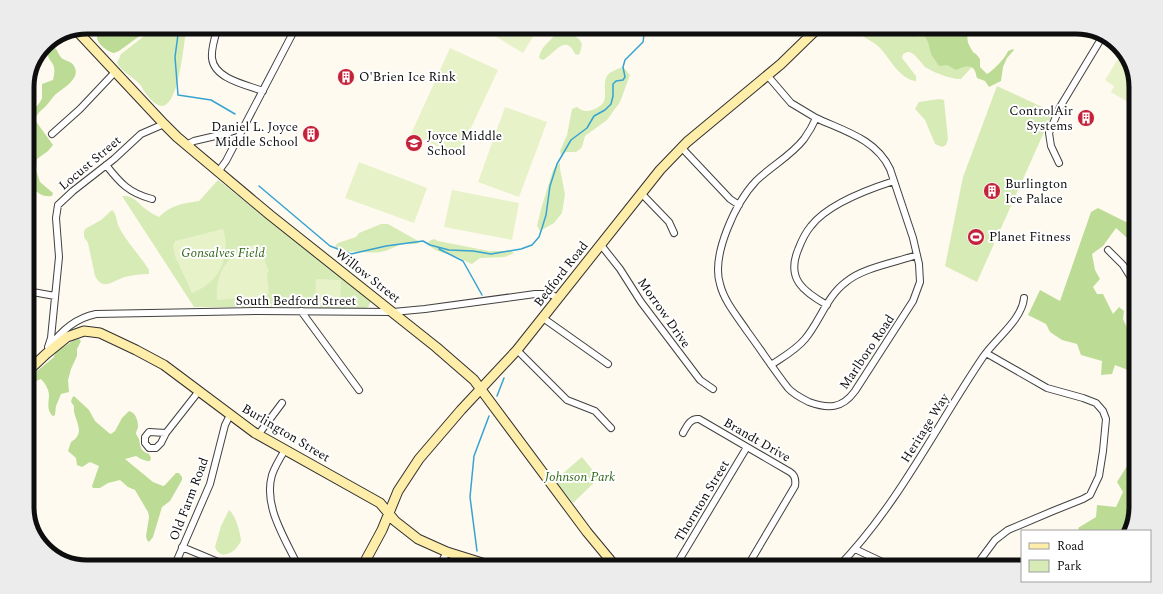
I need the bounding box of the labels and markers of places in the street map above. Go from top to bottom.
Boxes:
building icon: O'Brien Ice Rink [336,67,356,87]
place label: O'Brien Ice Rink [359,67,456,87]
place label: ControlAir Systems [1009,101,1073,136]
building icon: ControlAir Systems [1076,108,1096,128]
place label: Daniel L. Joyce Middle School [211,117,298,152]
building icon: Daniel L. Joyce Middle School [301,124,321,144]
place label: Joyce Middle School [427,126,502,161]
school or university icon: Joyce Middle School [404,133,424,153]
place label: Burlington Ice Palace [1005,174,1068,209]
building icon: Burlington Ice Palace [982,181,1002,201]
sports icon: Planet Fitness [966,227,986,247]
place label: Planet Fitness [989,227,1071,247]

